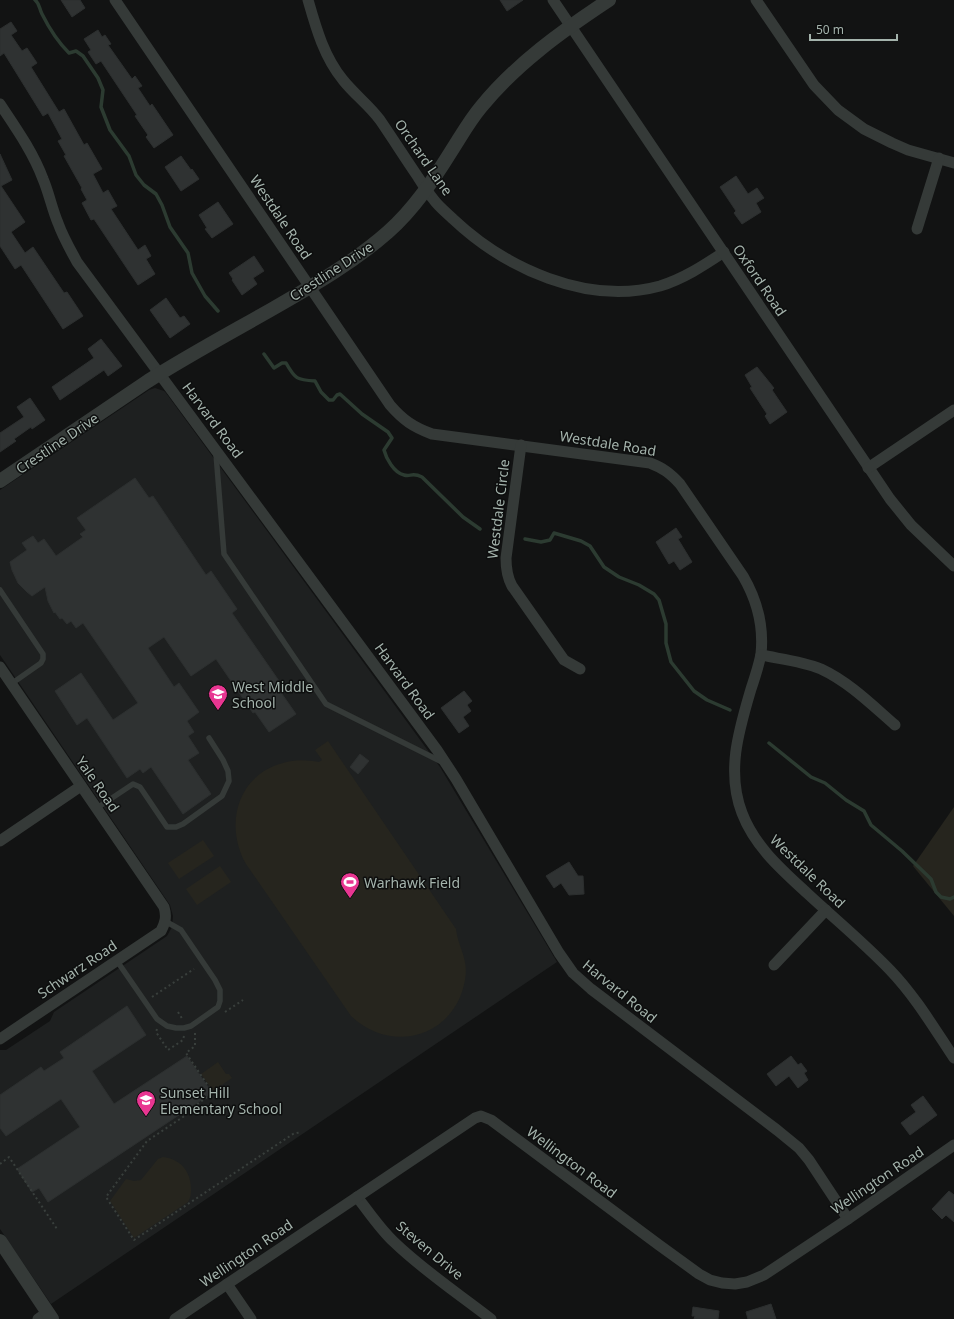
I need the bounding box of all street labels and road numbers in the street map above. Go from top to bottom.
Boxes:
street label: Orchard Lane [391,115,457,199]
street label: Westdale Road [246,171,316,263]
street label: Crestline Drive [286,237,377,305]
street label: Oxford Road [729,240,791,320]
street label: Harvard Road [178,378,248,462]
street label: Crestline Drive [12,408,102,478]
street label: Westdale Road [558,426,658,460]
street label: Westdale Circle [482,458,514,560]
street label: Harvard Road [371,639,439,723]
street label: Yale Road [72,752,124,816]
street label: Westdale Road [766,830,850,912]
street label: Schwarz Road [34,936,120,1002]
street label: Harvard Road [579,955,661,1027]
street label: Wellington Road [523,1122,621,1202]
street label: Wellington Road [827,1142,927,1218]
street label: Wellington Road [196,1215,296,1291]
street label: Steven Drive [392,1216,468,1284]

